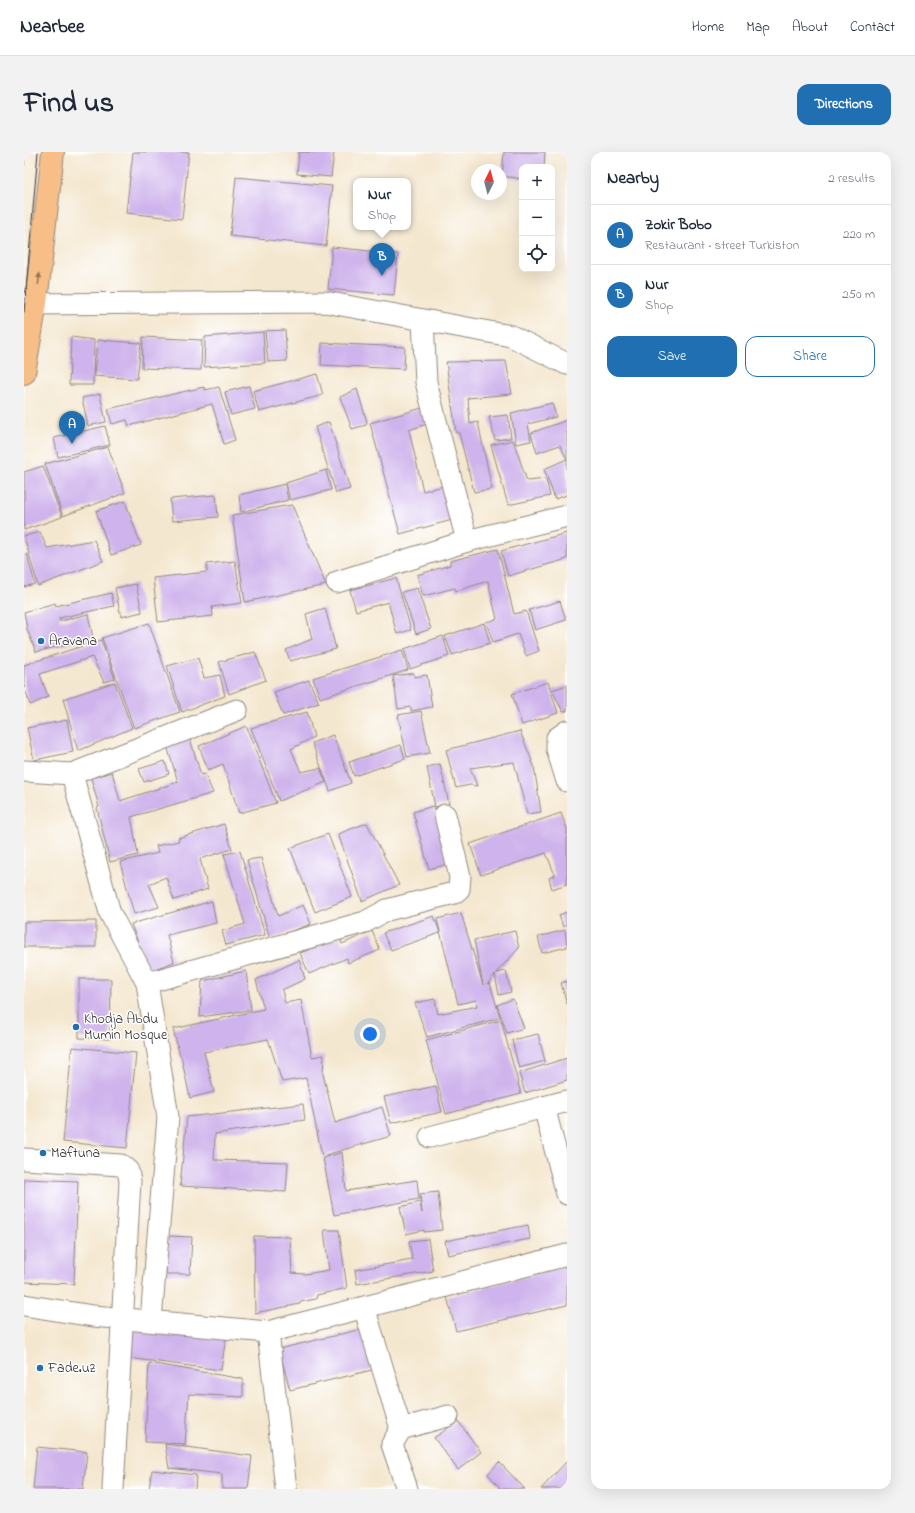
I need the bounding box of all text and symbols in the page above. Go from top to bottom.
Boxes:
text: Nearbee [20,14,85,41]
text: Home [692,17,724,38]
text: Map [746,17,770,38]
text: About [792,17,828,38]
text: Contact [850,17,895,38]
text: Find us [24,84,114,125]
button: Directions [797,84,891,125]
north arrow [471,164,507,200]
map controls [519,164,555,272]
button: + [519,164,555,200]
text: Nearby [607,166,659,191]
text: 2 results [828,169,875,188]
popup [353,178,411,230]
text: Nur [368,184,391,206]
button: − [519,200,555,236]
text: Shop [368,206,396,225]
text: Zokir Bobo [645,214,712,236]
text: A [616,225,624,244]
text: 220 m [843,225,875,244]
button: locate [519,236,555,272]
text: Restaurant · street Turkiston [645,236,799,255]
pin: B [369,243,395,276]
one-way arrow [36,273,42,285]
text: Nur [645,274,668,296]
text: B [616,285,624,304]
text: 250 m [842,285,875,304]
text: Shop [645,296,673,315]
button: Save [607,336,737,377]
button: Share [745,336,875,377]
pin: A [59,411,85,444]
place label: Aravana [49,631,97,652]
marker: Aravana [36,636,46,646]
place label: Khodja Abdu Mumin Mosque [84,1009,168,1046]
marker: Khodja Abdu Mumin Mosque [71,1022,81,1032]
your location [360,1024,380,1044]
place label: Maftuna [51,1143,100,1164]
marker: Maftuna [38,1148,48,1158]
place label: Fade.uz [47,1358,96,1379]
marker: Fade.uz [35,1363,45,1373]

